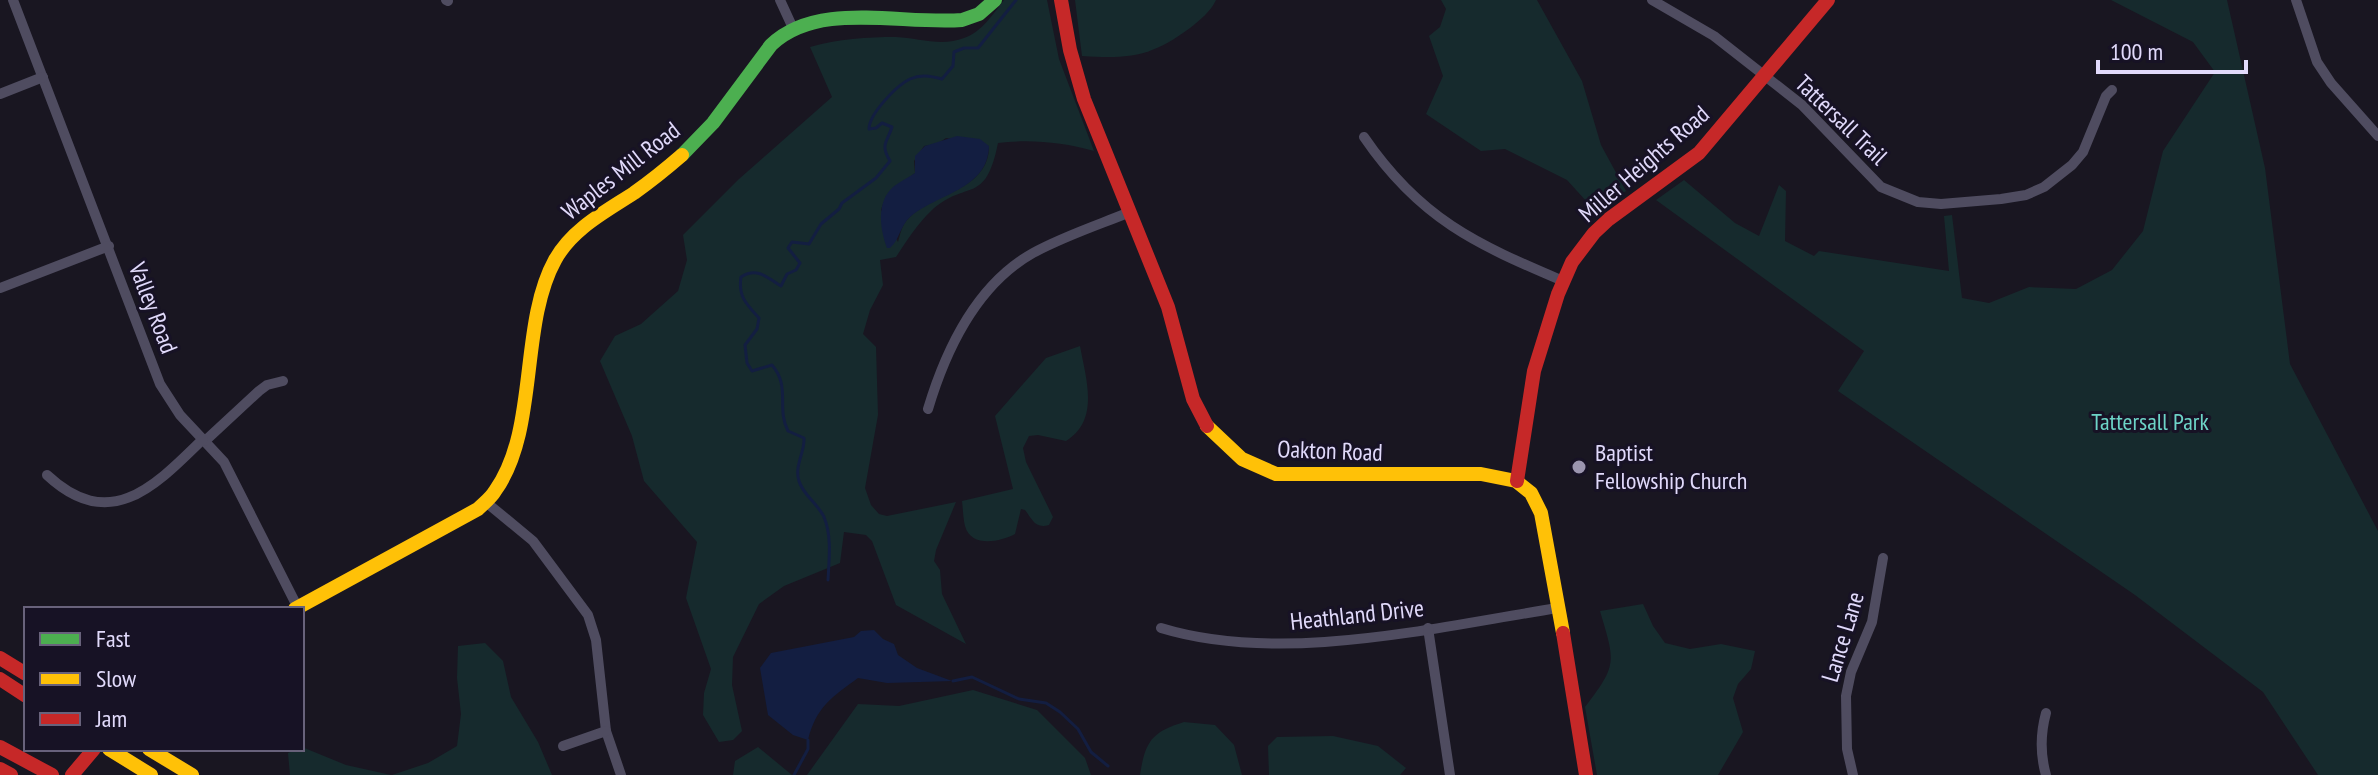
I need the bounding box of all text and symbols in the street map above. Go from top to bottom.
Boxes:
scale bar [2098,24,2246,74]
text: 100 m [2110,36,2163,67]
street label: Tattersall Trail [1789,68,1894,172]
street label: Miller Heights Road [1572,98,1715,229]
street label: Waples Mill Road [555,115,686,226]
street label: Valley Road [122,257,185,358]
park label: Tattersall Park [2091,406,2209,437]
street label: Oakton Road [1277,433,1383,468]
place label: Baptist Fellowship Church [1595,437,1747,496]
marker: Baptist Fellowship Church [1570,458,1588,476]
street label: Lance Lane [1814,588,1871,686]
street label: Heathland Drive [1289,592,1425,637]
legend [24,607,304,751]
text: Fast [96,623,131,654]
text: Slow [96,663,137,694]
text: Jam [95,703,127,734]

